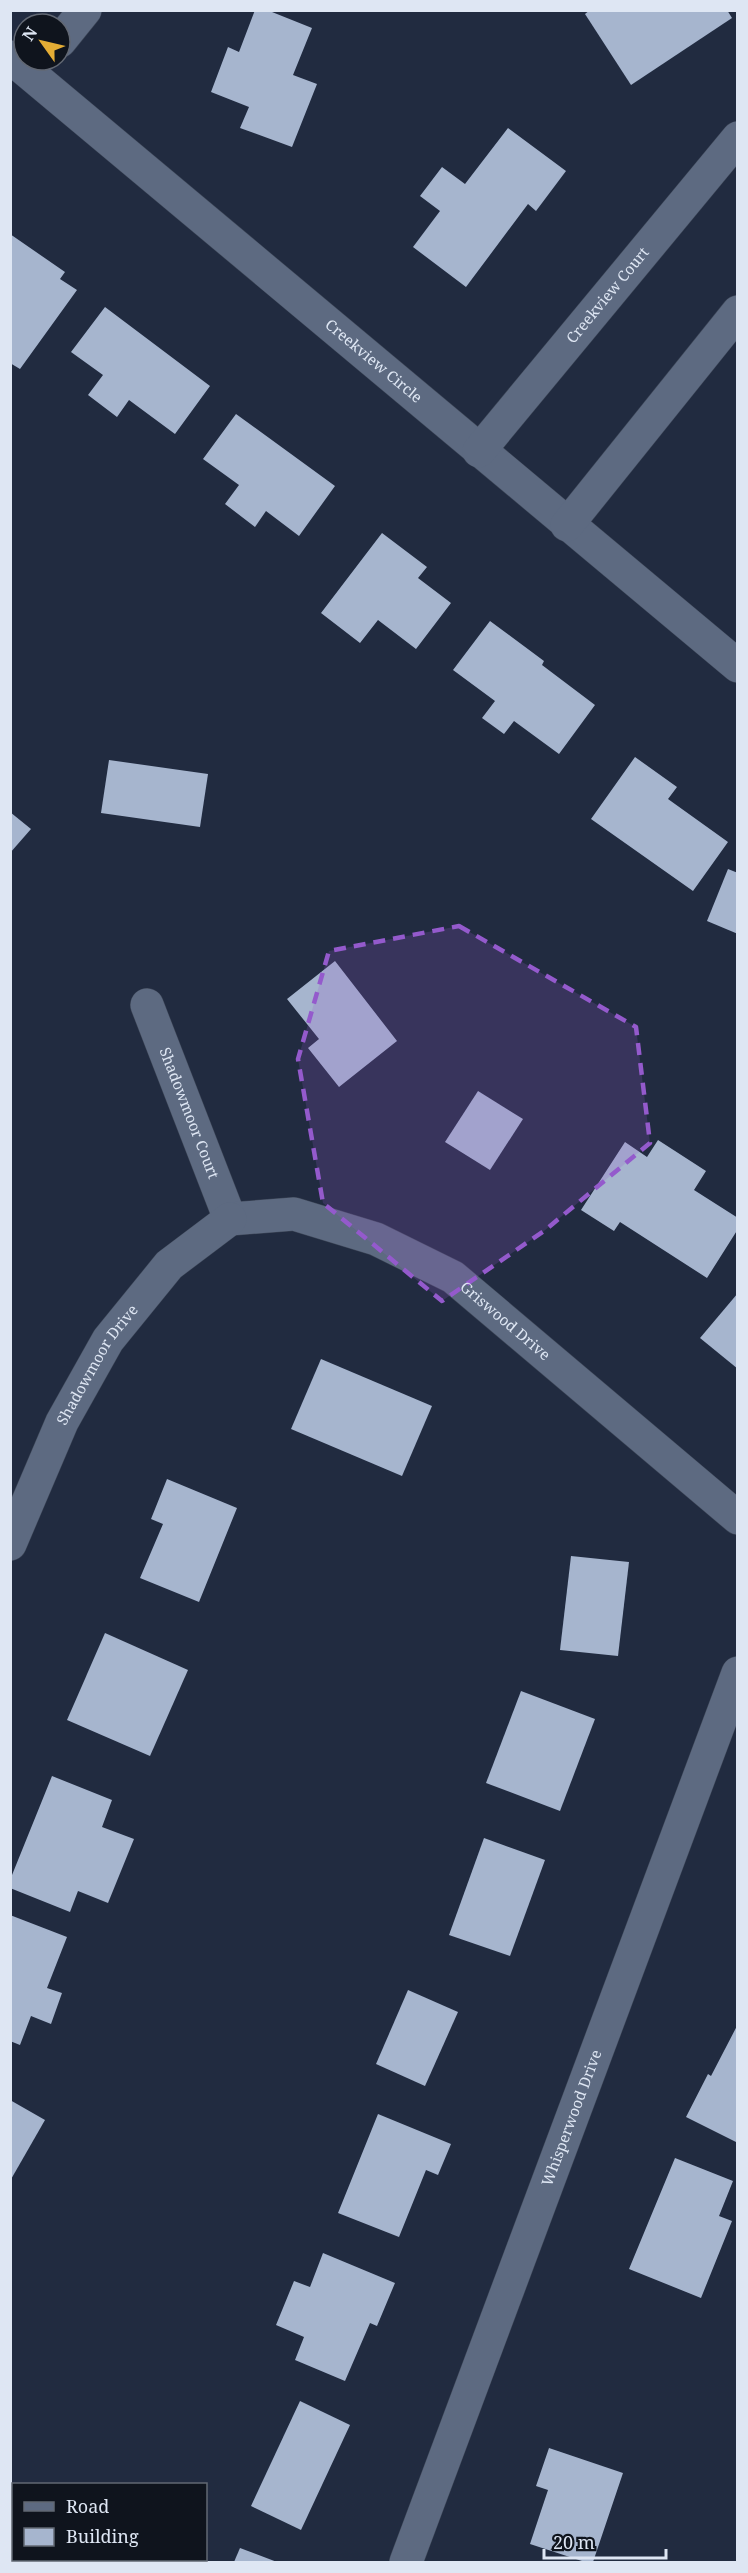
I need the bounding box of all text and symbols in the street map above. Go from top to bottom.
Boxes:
north arrow [12,12,72,72]
text: N [17,22,42,45]
street label: Creekview Court [561,242,653,347]
street label: Creekview Circle [321,314,427,407]
street label: Shadowmoor Court [155,1044,224,1181]
street label: Griswood Drive [456,1276,555,1364]
street label: Shadowmoor Drive [51,1300,142,1428]
street label: Whisperwood Drive [536,2047,605,2189]
legend [12,2483,207,2561]
text: Road [66,2494,109,2518]
scale bar [544,2522,666,2560]
text: Building [66,2524,139,2548]
text: 20 m [553,2530,595,2554]

